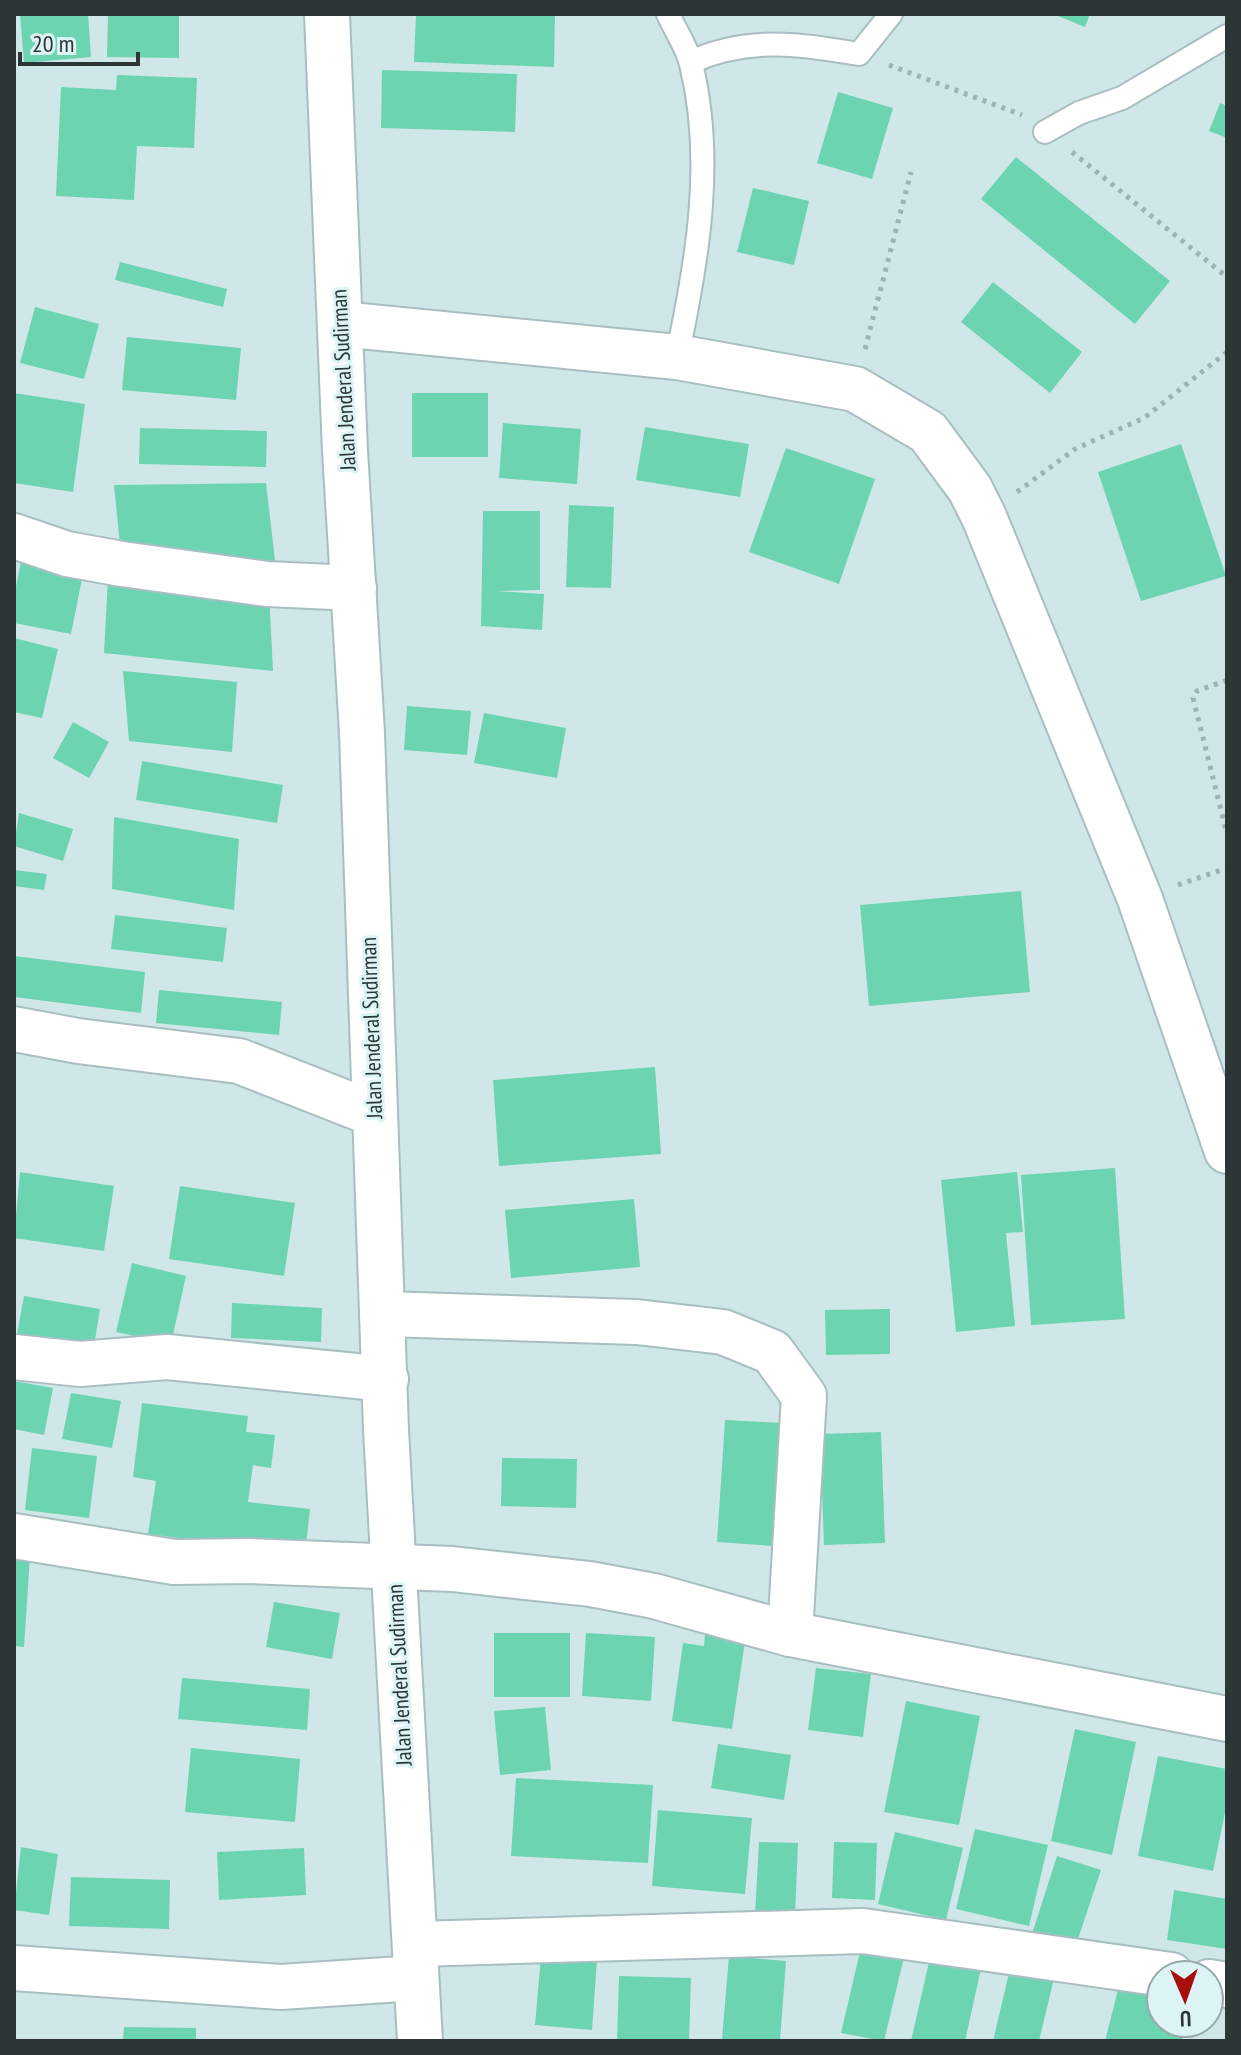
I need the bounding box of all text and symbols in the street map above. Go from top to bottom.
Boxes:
scale bar [20,16,138,66]
text: 20 m [32,28,74,59]
street label: Jalan Jenderal Sudirman [324,289,362,472]
street label: Jalan Jenderal Sudirman [354,937,388,1120]
street label: Jalan Jenderal Sudirman [380,1584,418,1767]
north arrow [1145,1959,1225,2039]
text: U [1180,2005,1192,2033]

